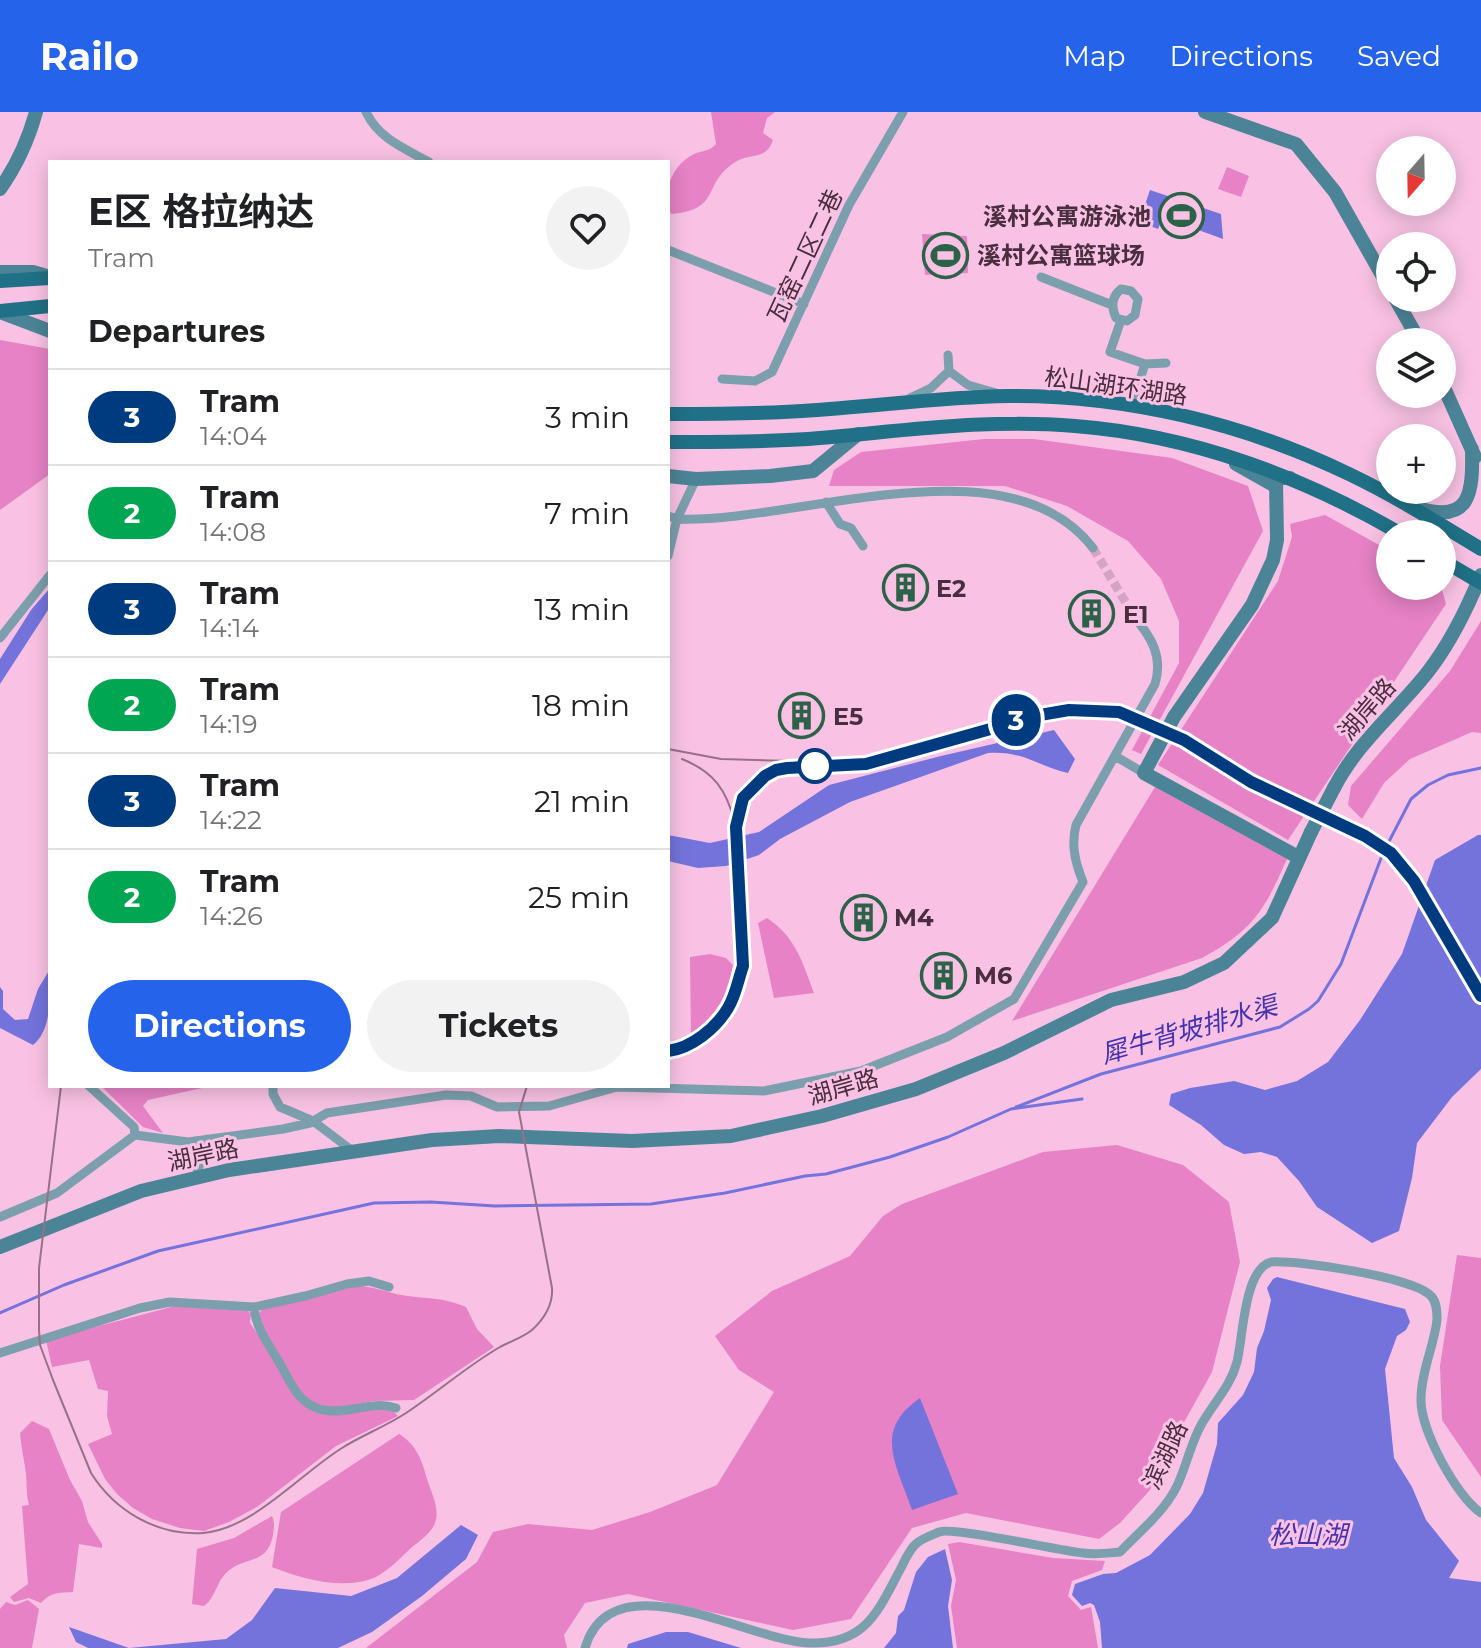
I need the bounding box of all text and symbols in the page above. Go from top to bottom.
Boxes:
text: Railo [40,33,139,80]
text: Map [1063,39,1125,73]
text: Directions [1169,39,1313,73]
text: Saved [1357,39,1441,73]
north arrow [1376,136,1456,216]
map controls [1376,136,1456,600]
street label: 瓦窑二区二巷 [761,185,849,327]
button: heart [546,186,630,270]
text: E区 格拉纳达 [88,188,314,235]
sports icon: 溪村公寓游泳池 [1158,192,1206,240]
place label: 溪村公寓游泳池 [983,202,1151,231]
sports icon: 溪村公寓篮球场 [922,231,970,279]
button: locate [1376,232,1456,312]
place label: 溪村公寓篮球场 [977,241,1145,270]
text: Tram [88,242,155,274]
text: Departures [88,313,265,350]
button: layers [1376,328,1456,408]
street label: 松山湖环湖路 [1043,362,1189,410]
text: Tram [200,383,280,420]
text: 3 min [545,399,630,436]
text: 3 [124,400,140,434]
text: 14:04 [200,420,267,452]
button: + [1376,424,1456,504]
text: Tram [200,479,280,516]
text: 7 min [544,495,630,532]
text: 2 [124,496,140,530]
text: 14:08 [200,516,266,548]
button: − [1376,520,1456,600]
building icon: E2 [881,564,929,612]
place label: E2 [936,574,966,603]
text: Tram [200,575,280,612]
building icon: E1 [1068,590,1116,638]
text: 13 min [534,591,630,628]
text: 3 [124,592,140,626]
place label: E1 [1123,600,1149,629]
text: 14:14 [200,612,259,644]
text: Tram [200,671,280,708]
street label: 湖岸路 [1332,672,1402,746]
text: 18 min [532,687,630,724]
text: 2 [124,688,140,722]
building icon: E5 [778,692,826,740]
line badge: 3 [990,694,1042,746]
place label: E5 [833,702,863,731]
text: 3 [1008,703,1024,737]
text: 14:19 [200,708,257,740]
unlabelled marker [798,749,832,783]
text: Tram [200,767,280,804]
text: 21 min [534,783,630,820]
text: 3 [124,784,140,818]
text: 14:22 [200,804,262,836]
text: Tram [200,863,280,900]
text: 25 min [528,879,630,916]
text: 2 [124,880,140,914]
building icon: M4 [839,893,887,941]
text: 14:26 [200,900,263,932]
place label: M4 [894,903,934,932]
building icon: M6 [919,951,967,999]
place label: M6 [974,961,1012,990]
button: Directions [88,980,351,1072]
button: Tickets [367,980,630,1072]
water label: 犀牛背坡排水渠 [1097,988,1285,1070]
street label: 湖岸路 [804,1063,882,1111]
street label: 湖岸路 [165,1133,241,1177]
street label: 滨湖路 [1137,1416,1193,1494]
water label: 松山湖 [1269,1519,1351,1551]

